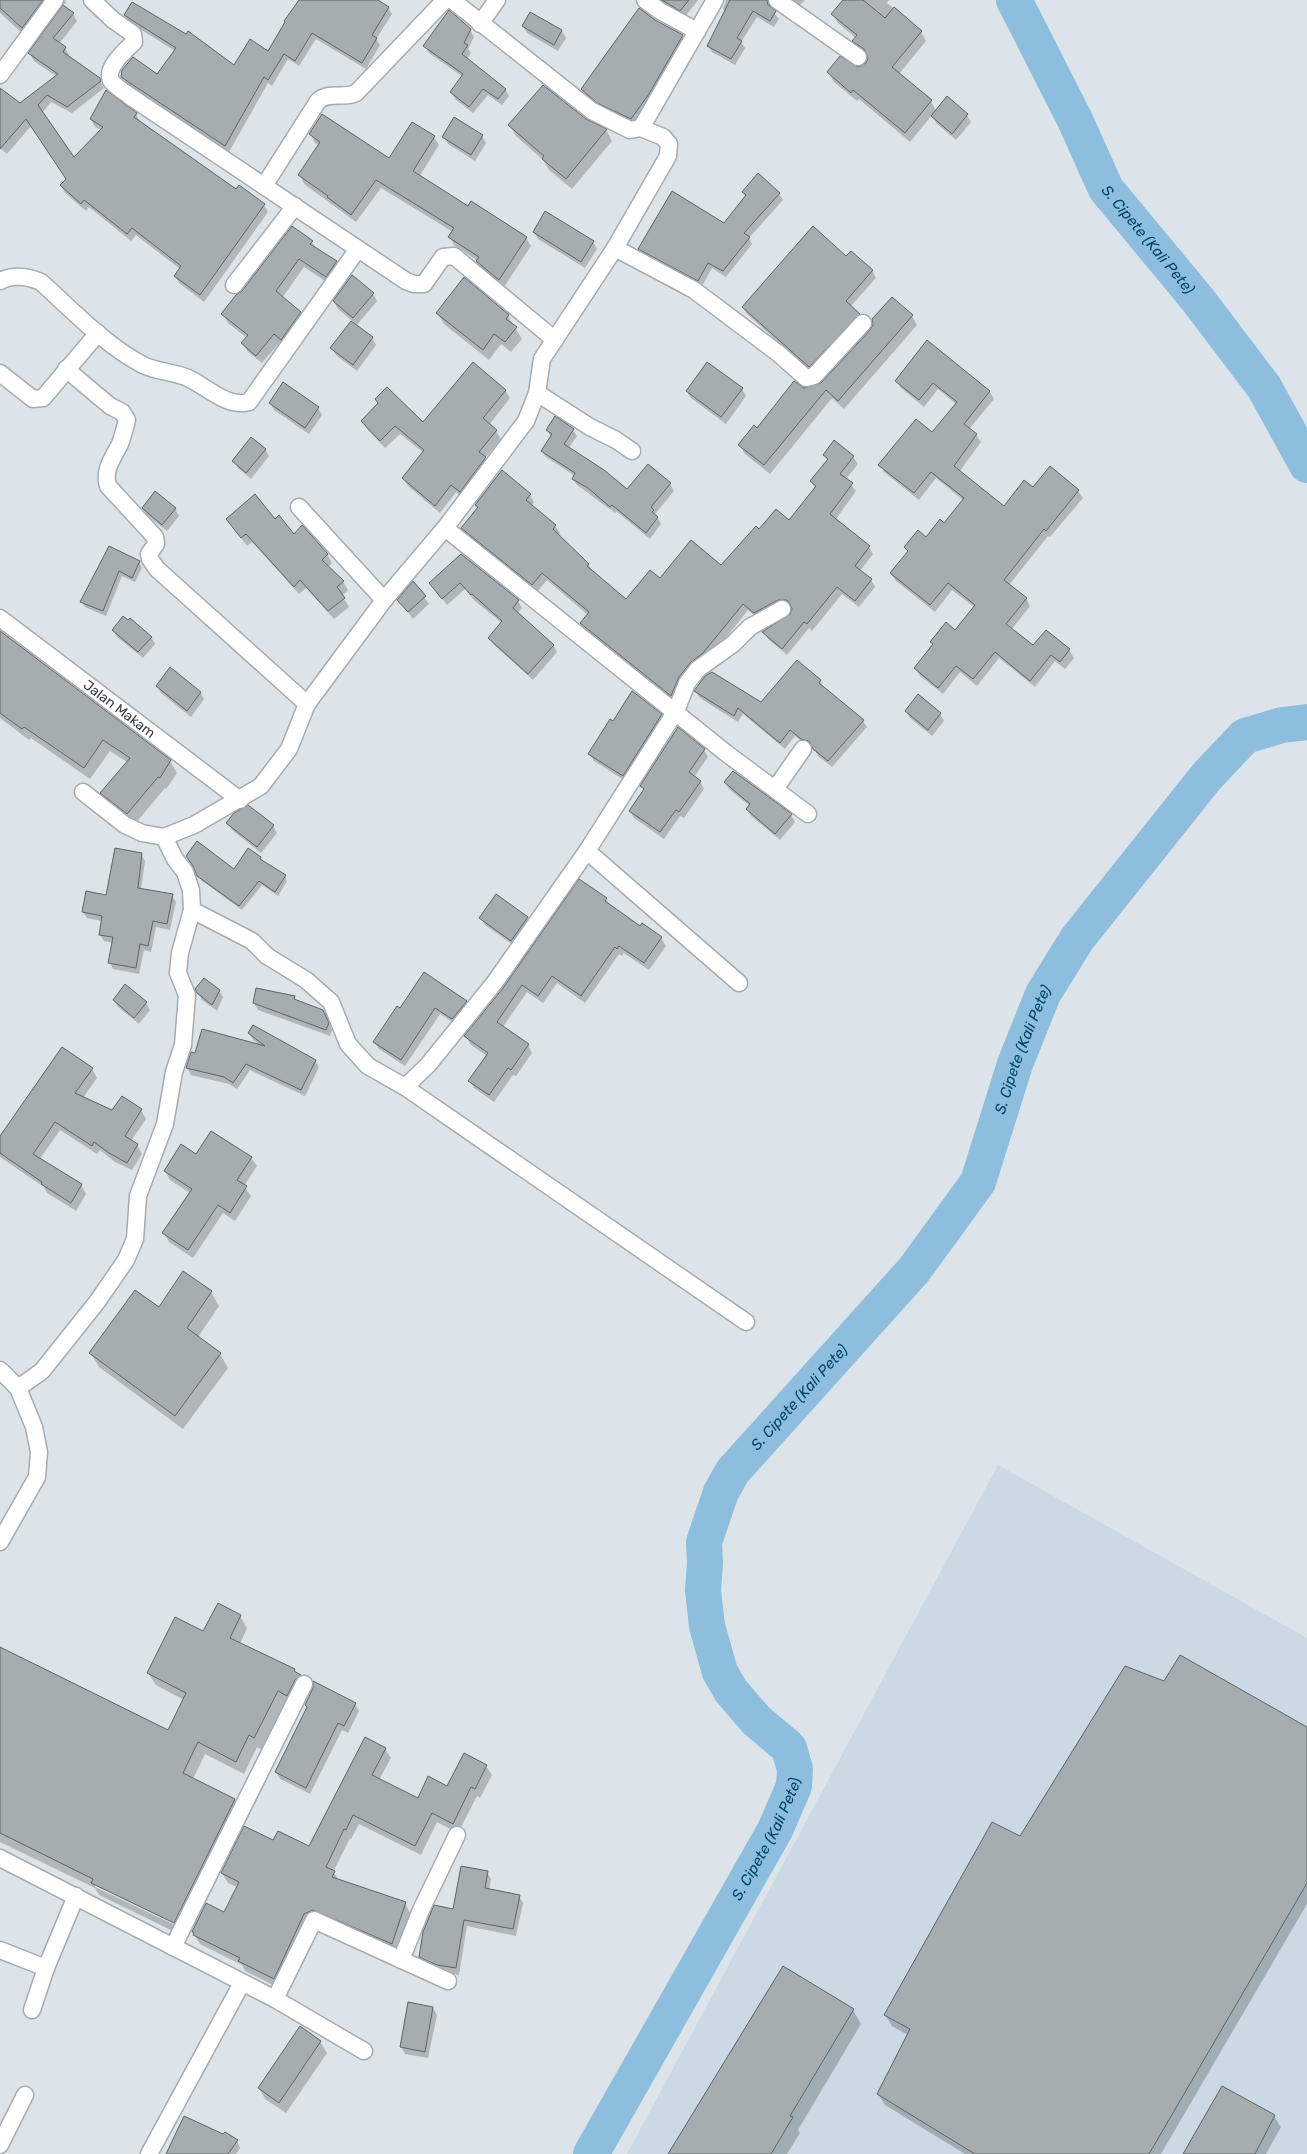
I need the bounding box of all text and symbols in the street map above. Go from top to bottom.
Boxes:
water label: S. Cipete (Kali Pete) [1098,182,1198,298]
street label: Jalan Makam [80,676,159,742]
water label: S. Cipete (Kali Pete) [991,982,1055,1116]
water label: S. Cipete (Kali Pete) [747,1341,851,1454]
water label: S. Cipete (Kali Pete) [728,1777,804,1904]

